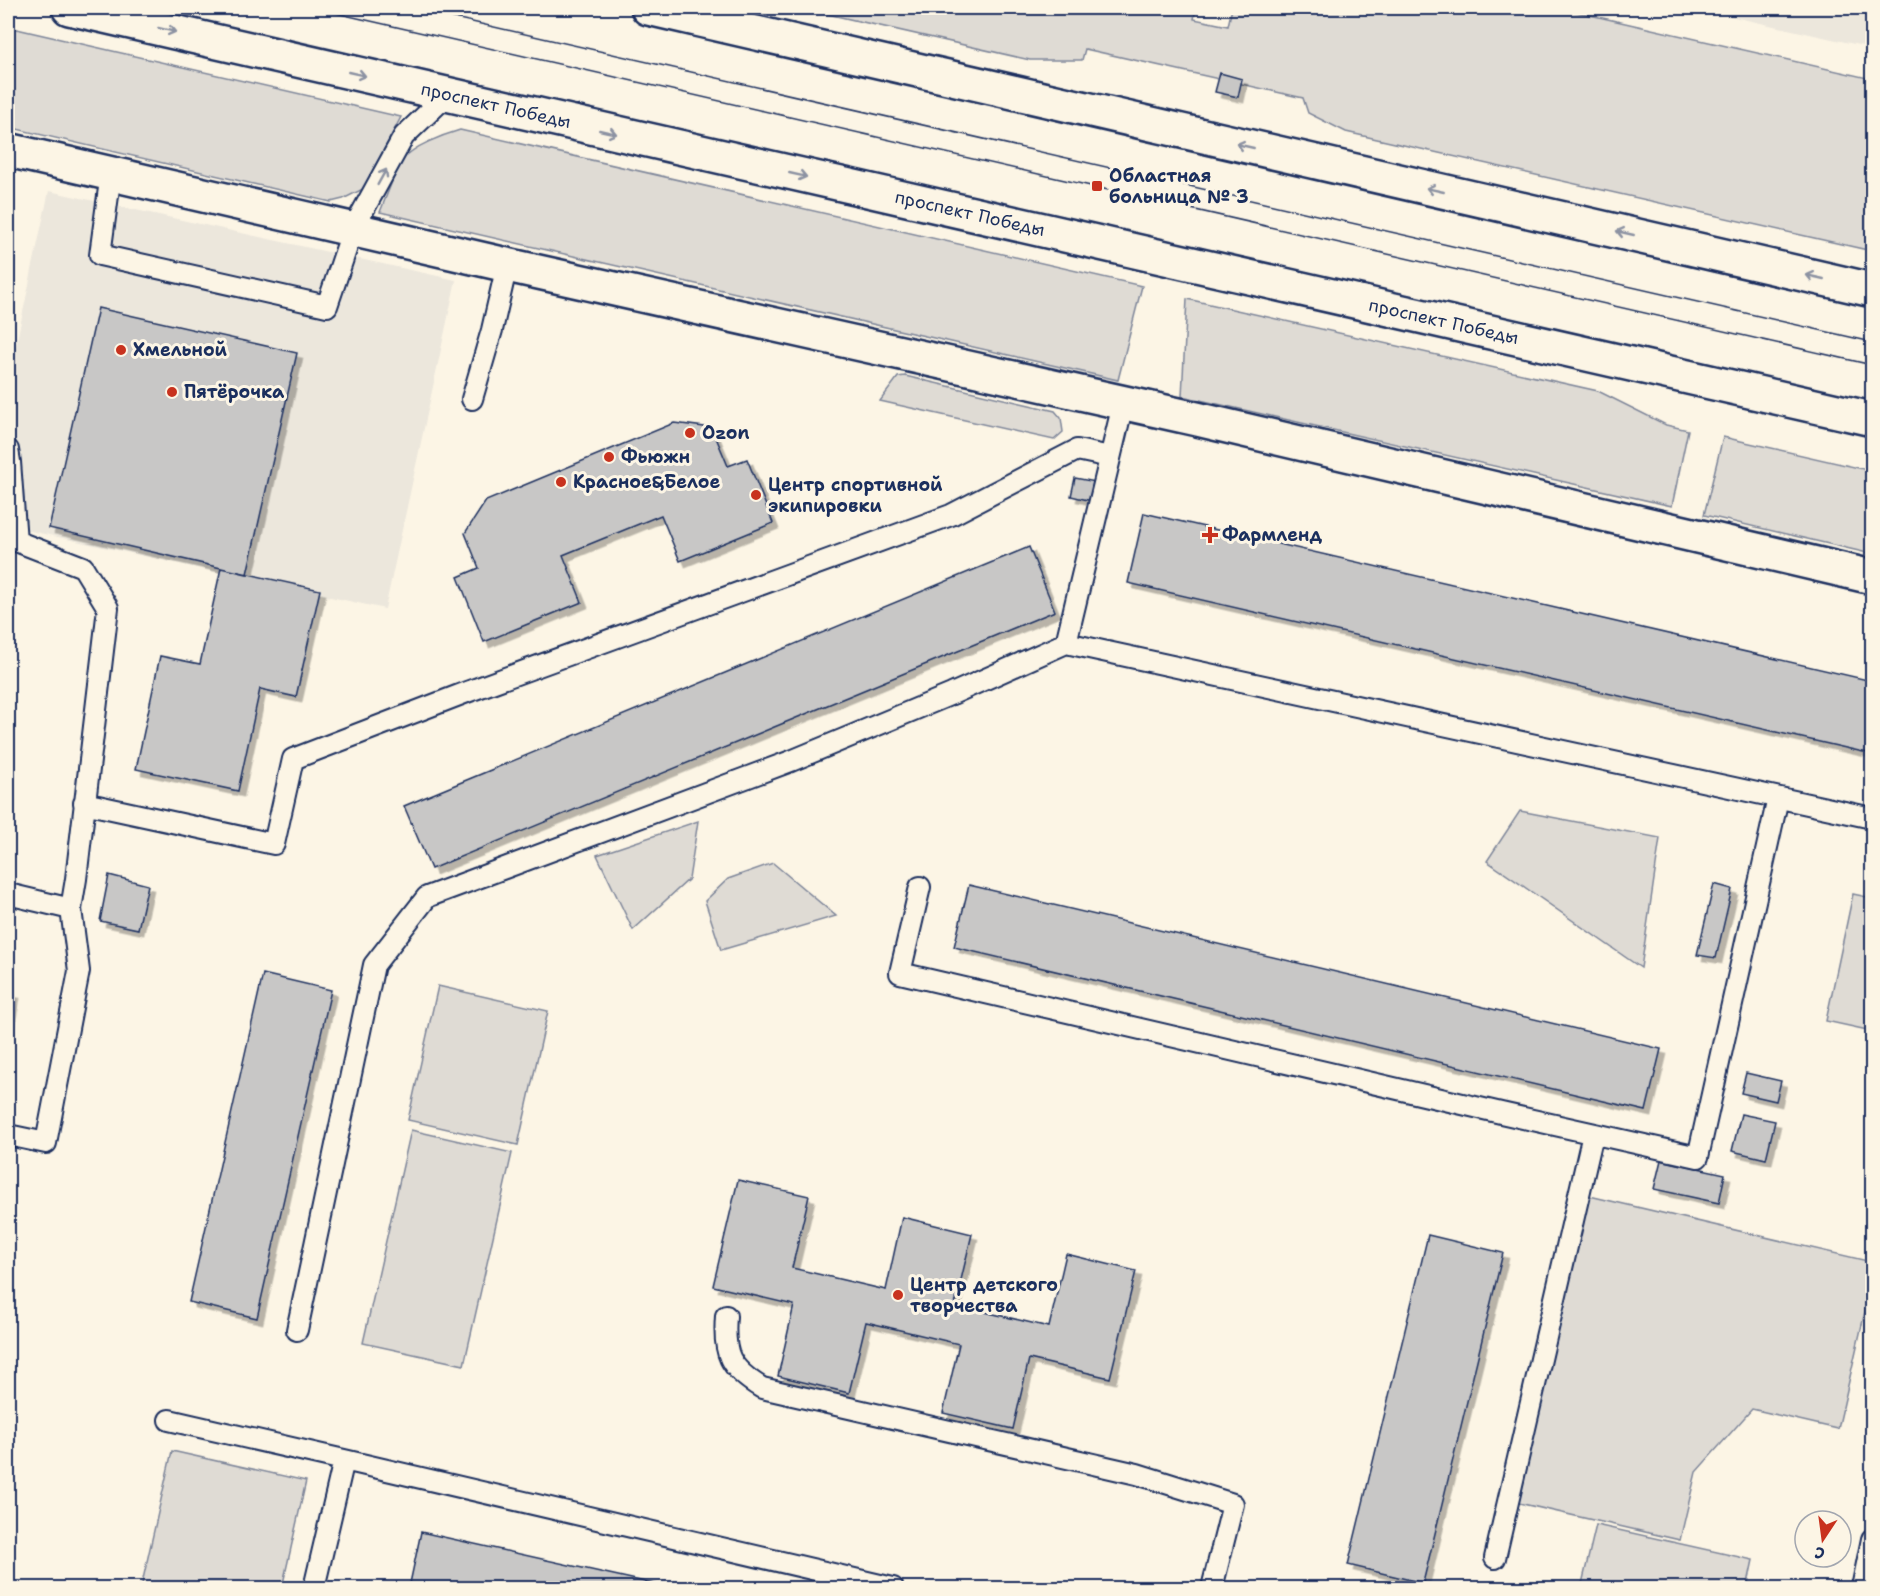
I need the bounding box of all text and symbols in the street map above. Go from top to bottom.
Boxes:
one-way arrow [156,25,176,36]
one-way arrow [346,69,366,80]
street label: проспект Победы [419,77,573,134]
one-way arrow [598,126,617,138]
one-way arrow [1236,140,1255,151]
place label: Областная больница № 3 [1109,164,1249,209]
one-way arrow [376,169,388,186]
one-way arrow [788,170,807,181]
marker: Областная больница № 3 [1090,179,1104,193]
one-way arrow [1426,183,1445,195]
street label: проспект Победы [893,185,1047,242]
one-way arrow [1616,227,1636,238]
one-way arrow [1806,270,1825,282]
street label: проспект Победы [1366,293,1521,350]
place label: Хмельной [133,338,228,362]
marker: Хмельной [114,343,128,357]
place label: Пятёрочка [184,380,285,404]
marker: Пятёрочка [165,385,179,399]
place label: Ozon [702,421,749,445]
marker: Ozon [683,426,697,440]
place label: Фьюжн [621,445,690,469]
marker: Фьюжн [602,450,616,464]
place label: Красное&Белое [573,470,720,494]
place label: Центр спортивной экипировки [768,473,943,518]
marker: Красное&Белое [554,475,568,489]
marker: Центр спортивной экипировки [749,488,763,502]
place label: Фармленд [1222,523,1323,547]
marker: Фармленд [1203,528,1217,542]
place label: Центр детского творчества [910,1273,1058,1318]
marker: Центр детского творчества [891,1288,905,1302]
north arrow [1793,1509,1853,1569]
text: С [1812,1542,1827,1564]

